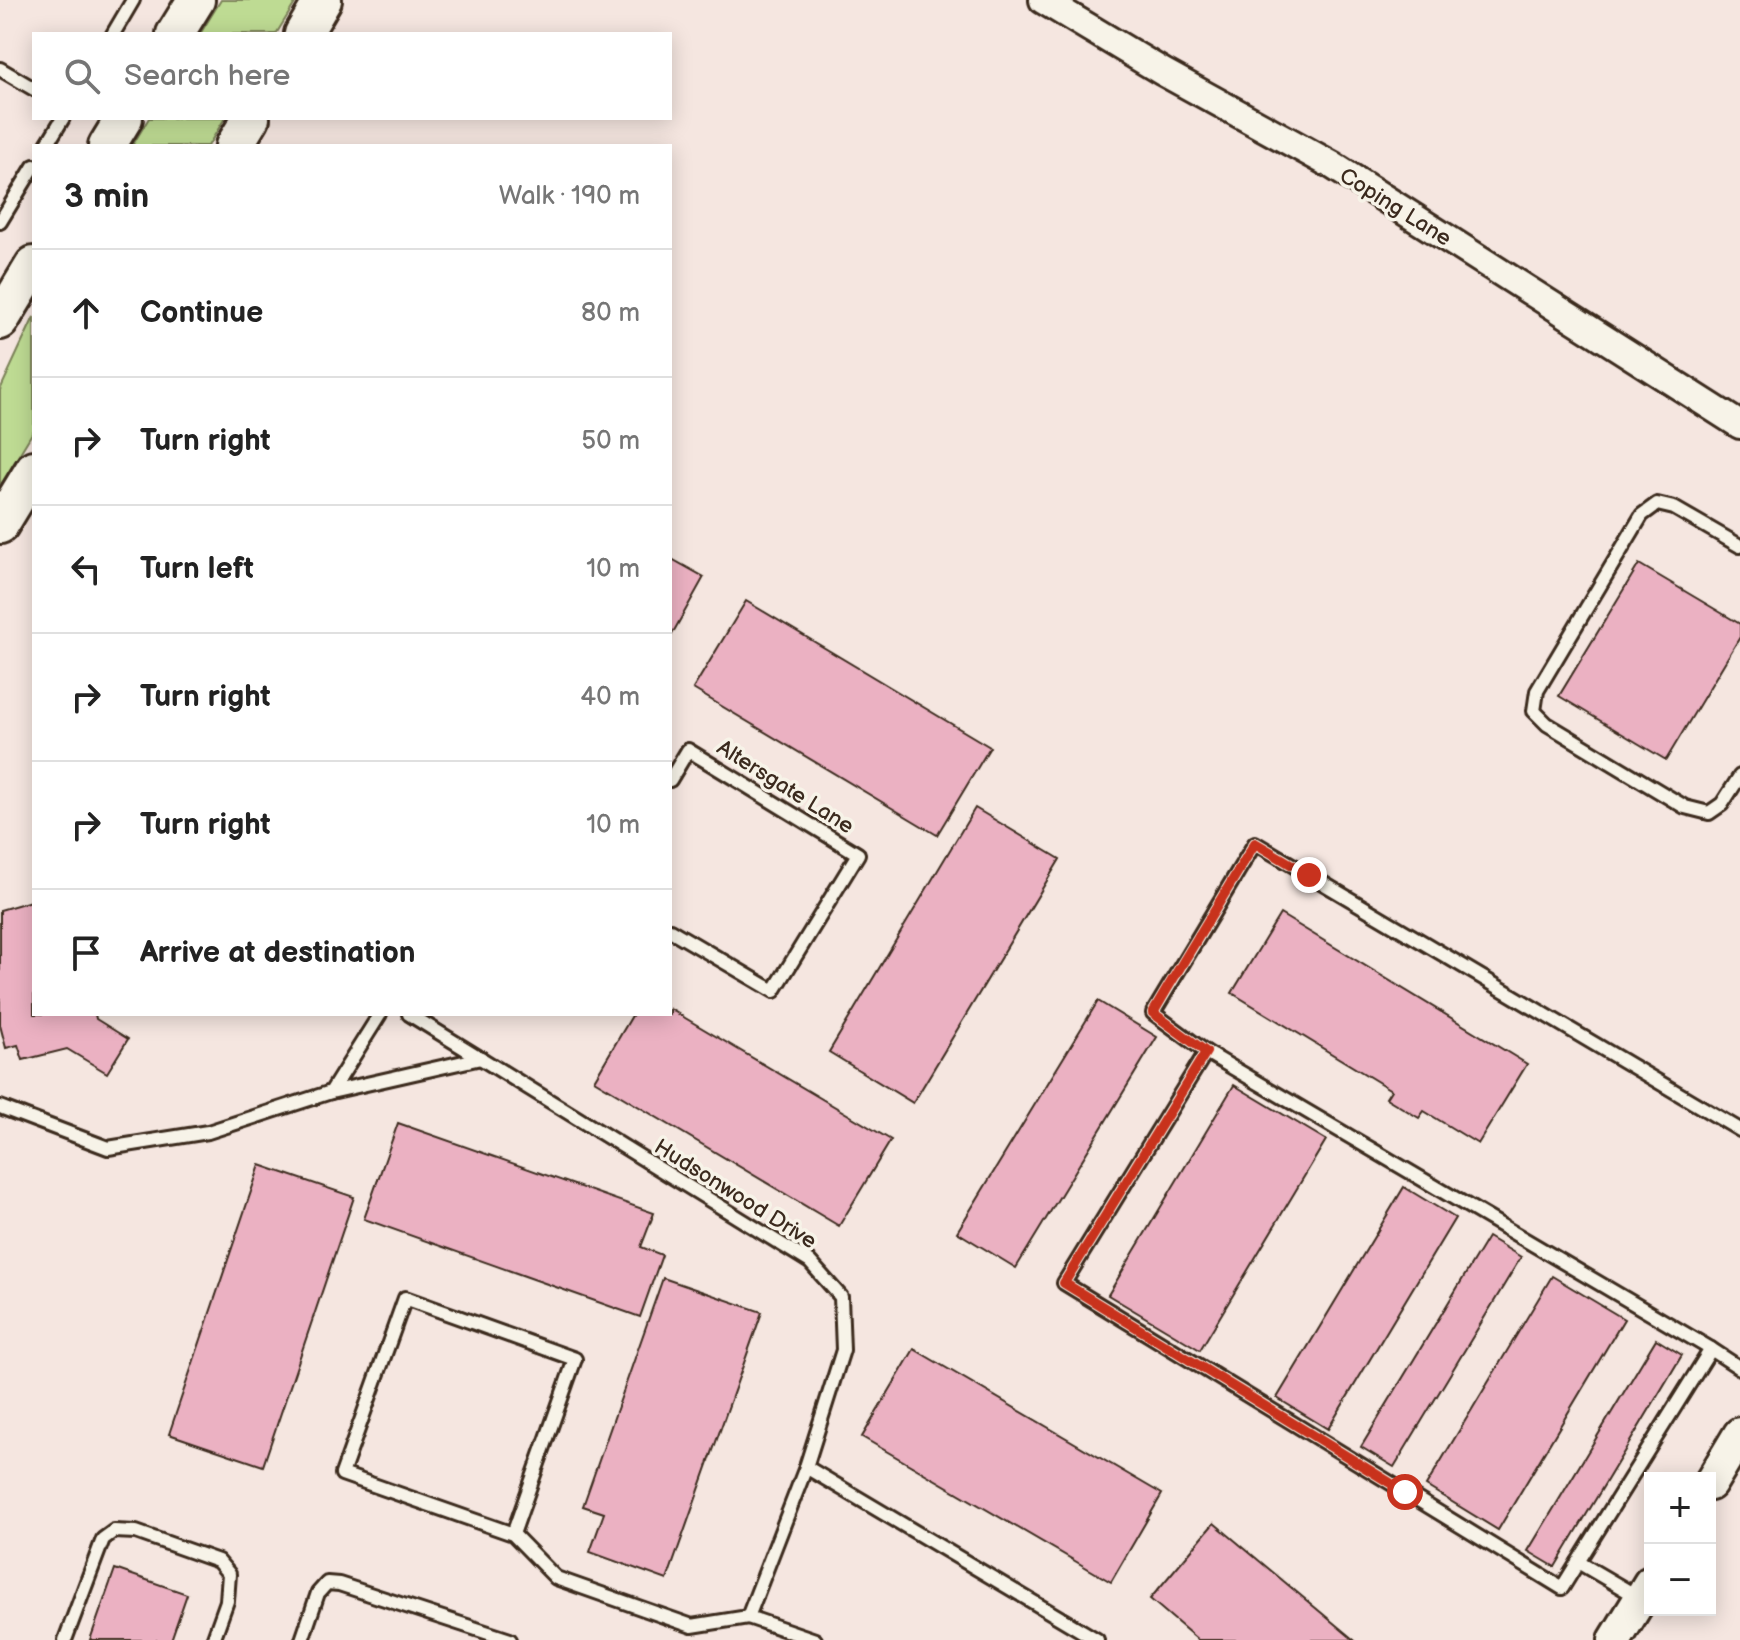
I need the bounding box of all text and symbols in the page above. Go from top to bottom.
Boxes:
search box [32,32,672,120]
icon: search [60,54,104,98]
text: Search here [124,58,290,94]
street label: Coping Lane [1334,162,1456,252]
text: 3 min [64,176,149,217]
text: Walk · 190 m [499,181,640,212]
icon: ahead [64,291,108,335]
text: Continue [140,295,263,331]
text: 80 m [581,298,640,329]
icon: right [64,419,108,463]
text: Turn right [140,423,271,459]
text: 50 m [581,426,640,457]
icon: left [64,547,108,591]
text: Turn left [140,551,254,587]
text: 10 m [586,554,640,585]
icon: right [64,675,108,719]
text: Turn right [140,679,271,715]
text: 40 m [580,682,640,713]
street label: Altersgate Lane [712,734,859,840]
icon: right [64,803,108,847]
text: Turn right [140,807,271,843]
text: 10 m [586,810,640,841]
route end [1291,857,1327,893]
icon: arrive [64,931,108,975]
text: Arrive at destination [140,935,416,971]
street label: Hudsonwood Drive [649,1133,821,1255]
map controls [1644,1472,1716,1616]
button: + [1644,1472,1716,1544]
route start [1387,1474,1423,1510]
button: − [1644,1544,1716,1616]

